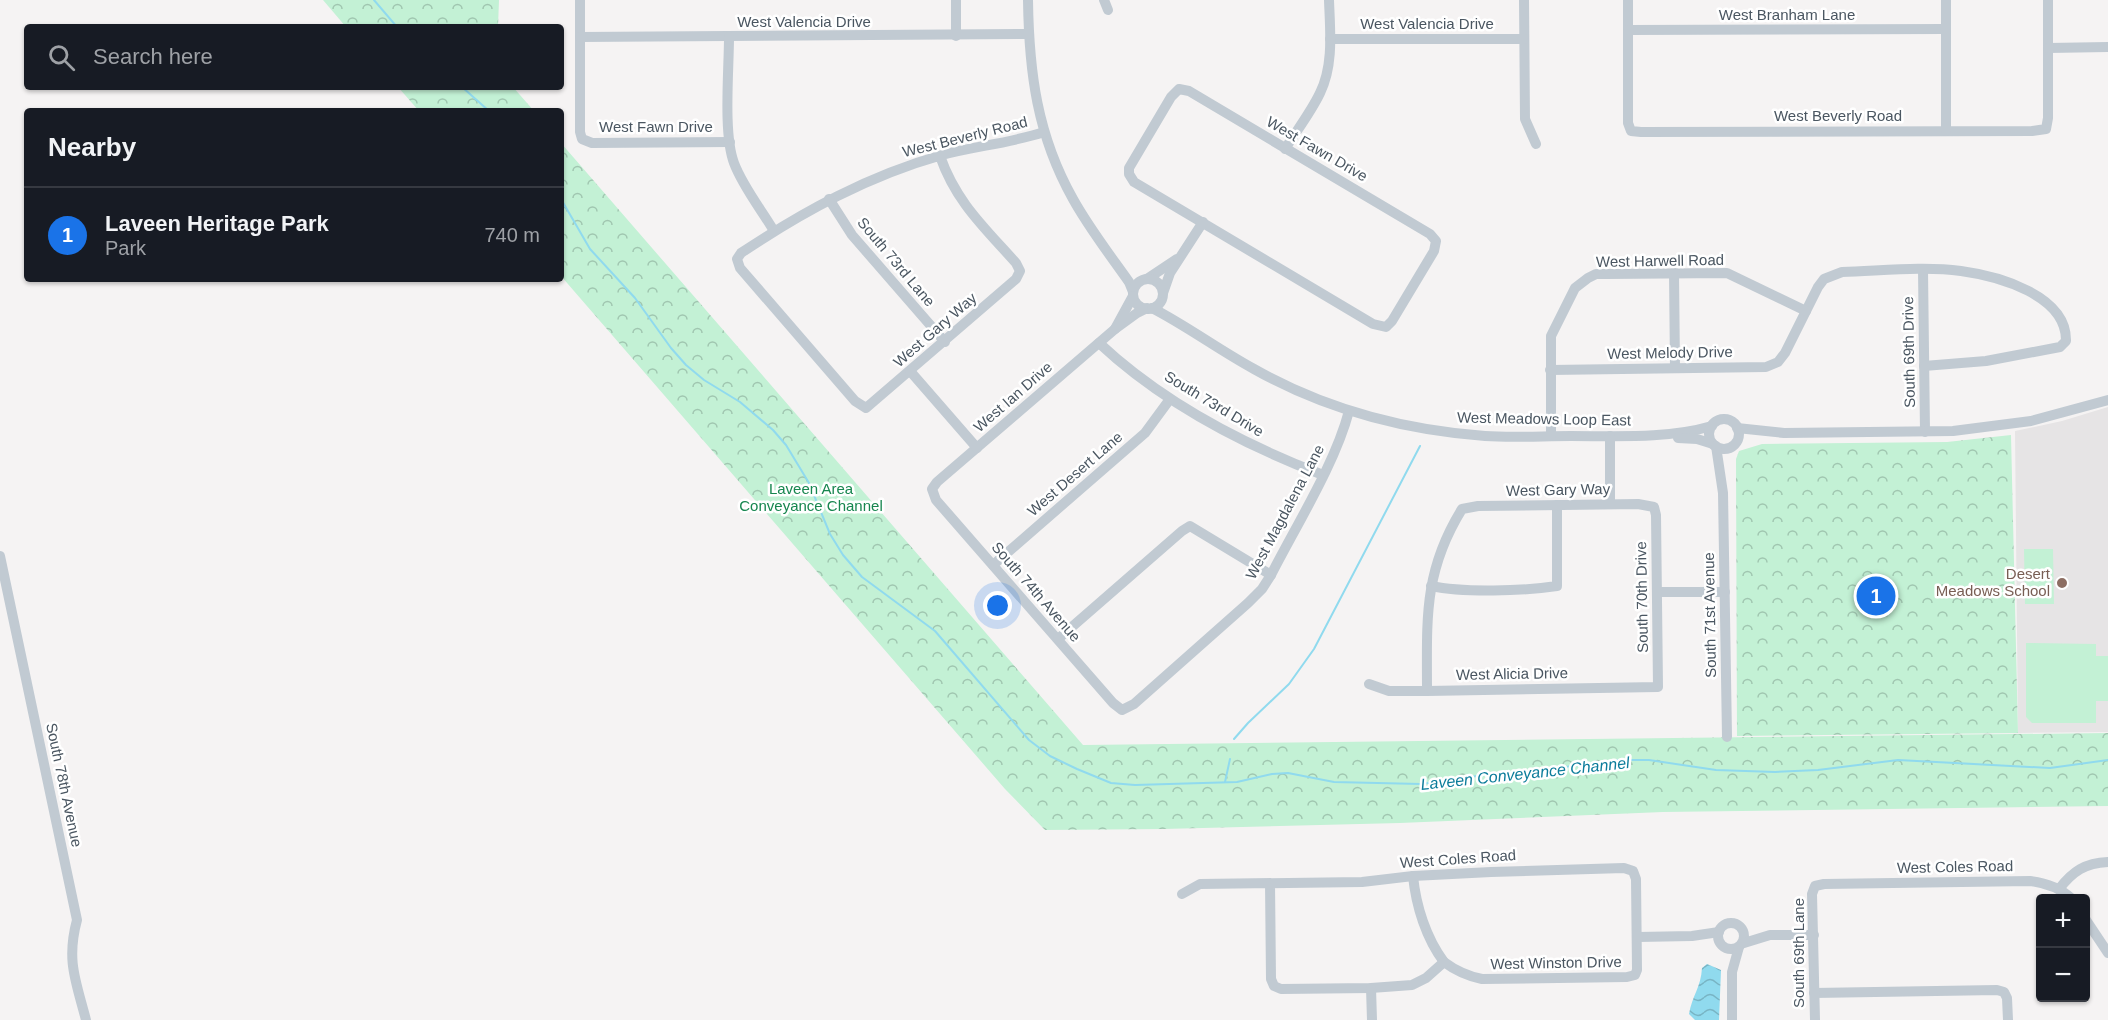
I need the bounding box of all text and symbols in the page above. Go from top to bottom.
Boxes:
street label: West Branham Lane [1719,6,1855,23]
street label: West Valencia Drive [737,13,871,30]
street label: West Valencia Drive [1360,15,1494,32]
search box [24,24,564,90]
icon: search [45,41,78,74]
text: Search here [93,44,213,69]
street label: West Beverly Road [1774,107,1902,124]
street label: West Beverly Road [901,113,1029,160]
street label: West Fawn Drive [1264,113,1371,184]
street label: West Fawn Drive [599,118,713,135]
text: Nearby [48,132,136,162]
text: Laveen Heritage Park [105,211,329,236]
street label: South 73rd Lane [854,214,939,310]
text: 1 [62,224,73,246]
text: 740 m [484,224,540,246]
text: Park [105,237,146,259]
street label: West Harwell Road [1596,251,1724,270]
street label: West Gary Way [890,289,980,370]
street label: South 69th Drive [1899,296,1918,408]
street label: West Melody Drive [1607,343,1733,362]
street label: West Ian Drive [970,358,1055,435]
street label: South 73rd Drive [1162,367,1267,440]
street label: West Meadows Loop East [1457,408,1632,429]
street label: West Desert Lane [1024,428,1125,519]
street label: West Magdalena Lane [1242,442,1327,582]
park label: Laveen Area Conveyance Channel [739,480,883,514]
street label: West Gary Way [1506,480,1611,499]
street label: South 74th Avenue [988,538,1084,645]
street label: South 70th Drive [1632,541,1651,653]
street label: South 71st Avenue [1700,552,1719,678]
place label: Desert Meadows School [1936,565,2051,599]
pin: 1 [1856,574,1896,618]
marker: Desert Meadows School [2055,576,2069,590]
your location [983,591,1012,620]
street label: West Alicia Drive [1456,664,1568,683]
street label: South 78th Avenue [43,721,86,849]
water label: Laveen Conveyance Channel [1420,754,1631,793]
street label: West Coles Road [1399,846,1517,871]
street label: West Coles Road [1897,857,2013,876]
map controls [2036,894,2090,1002]
button: + [2036,894,2090,948]
street label: South 69th Lane [1790,898,1807,1008]
button: − [2036,948,2090,1002]
street label: West Winston Drive [1490,953,1622,972]

